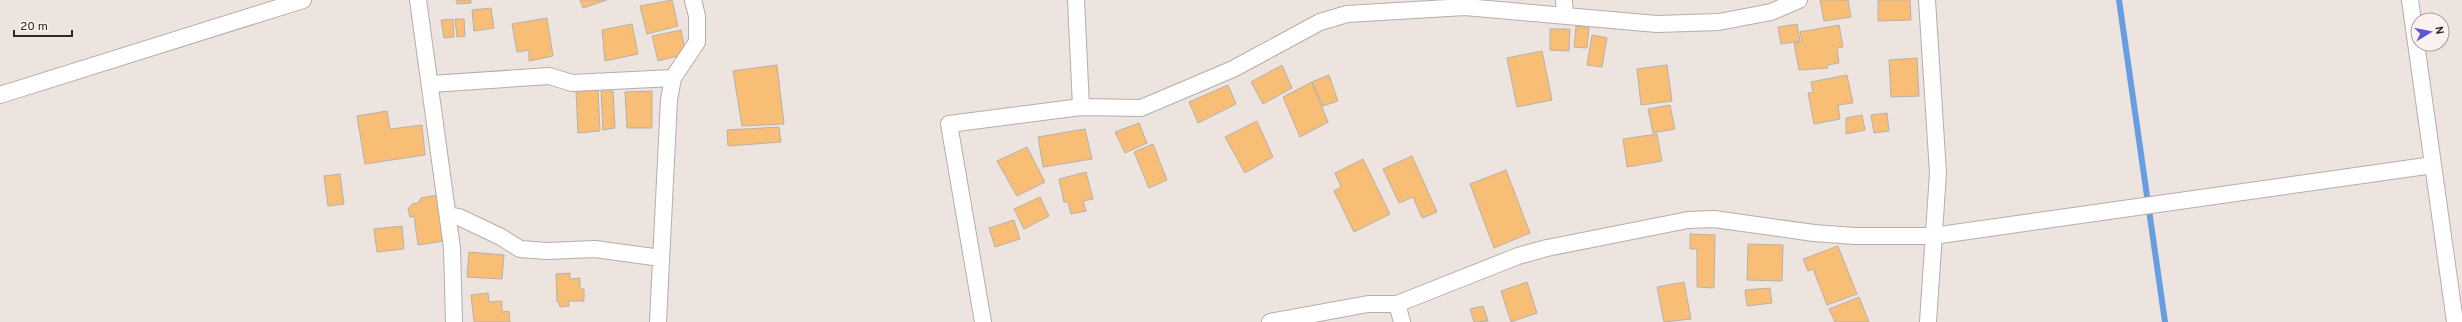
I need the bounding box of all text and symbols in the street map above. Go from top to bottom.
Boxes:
scale bar [14,12,72,38]
north arrow [2410,12,2450,52]
text: 20 m [20,19,48,35]
text: N [2431,25,2446,36]

